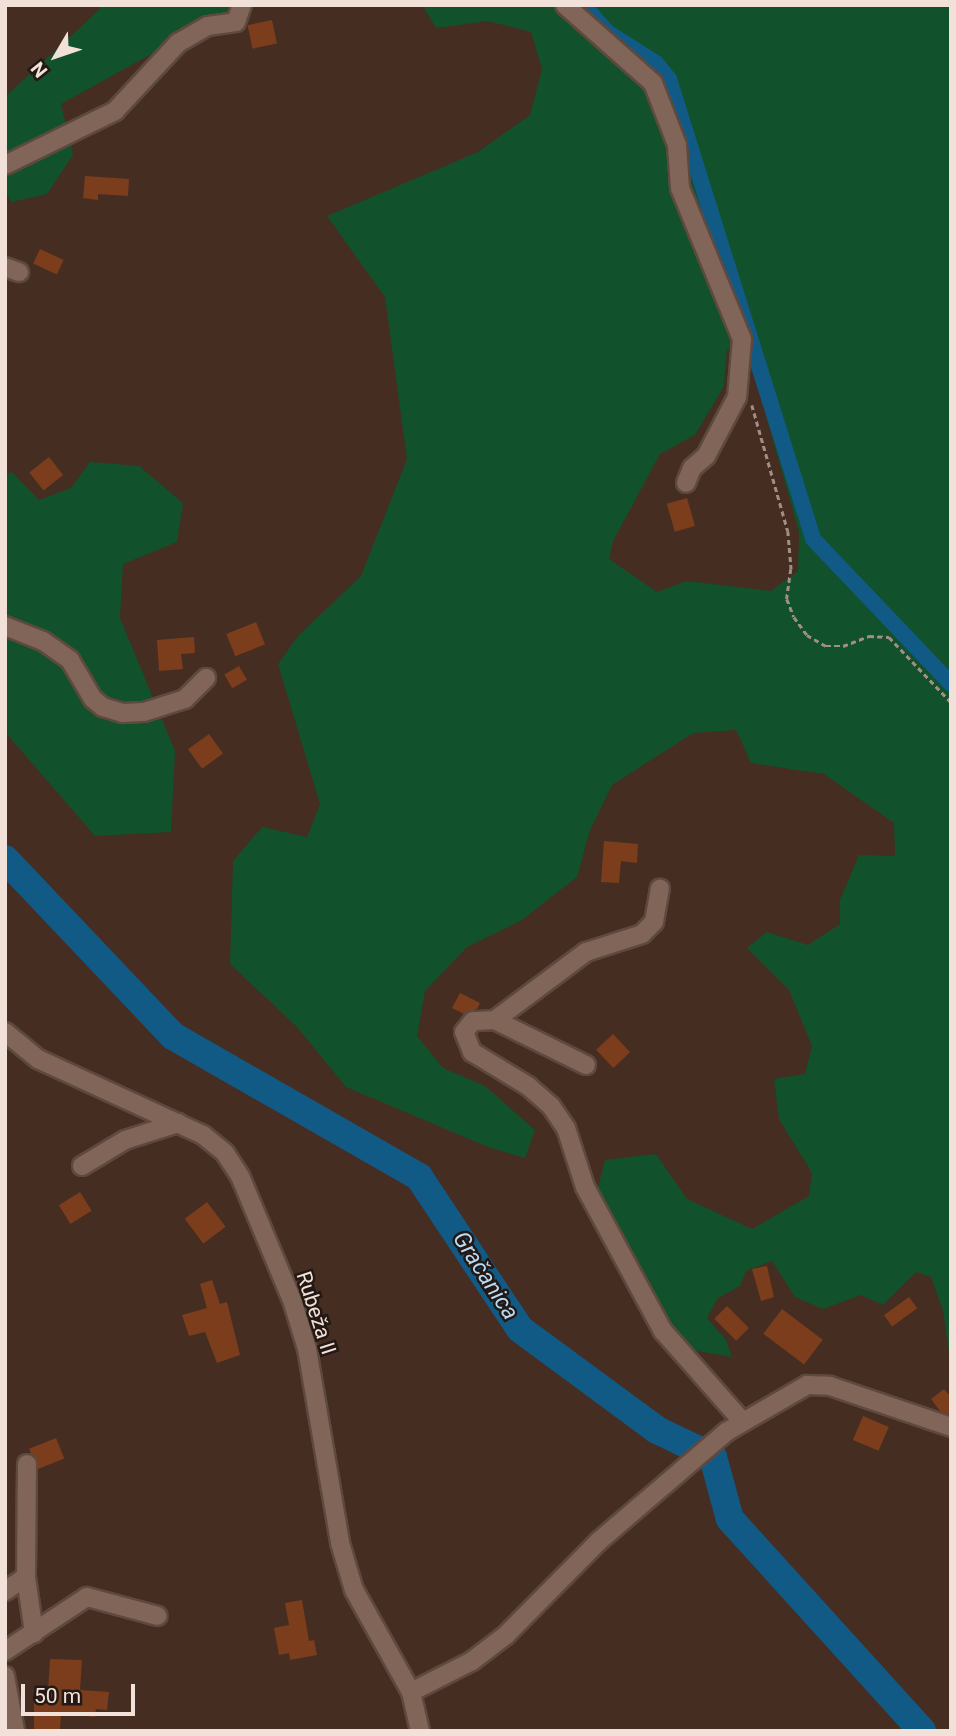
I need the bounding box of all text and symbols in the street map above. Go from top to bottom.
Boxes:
north arrow [21,21,91,91]
text: N [26,57,52,82]
water label: Gračanica [446,1227,524,1325]
street label: Rubeža II [291,1268,341,1358]
scale bar [24,1670,138,1714]
text: 50 m [34,1684,81,1708]

